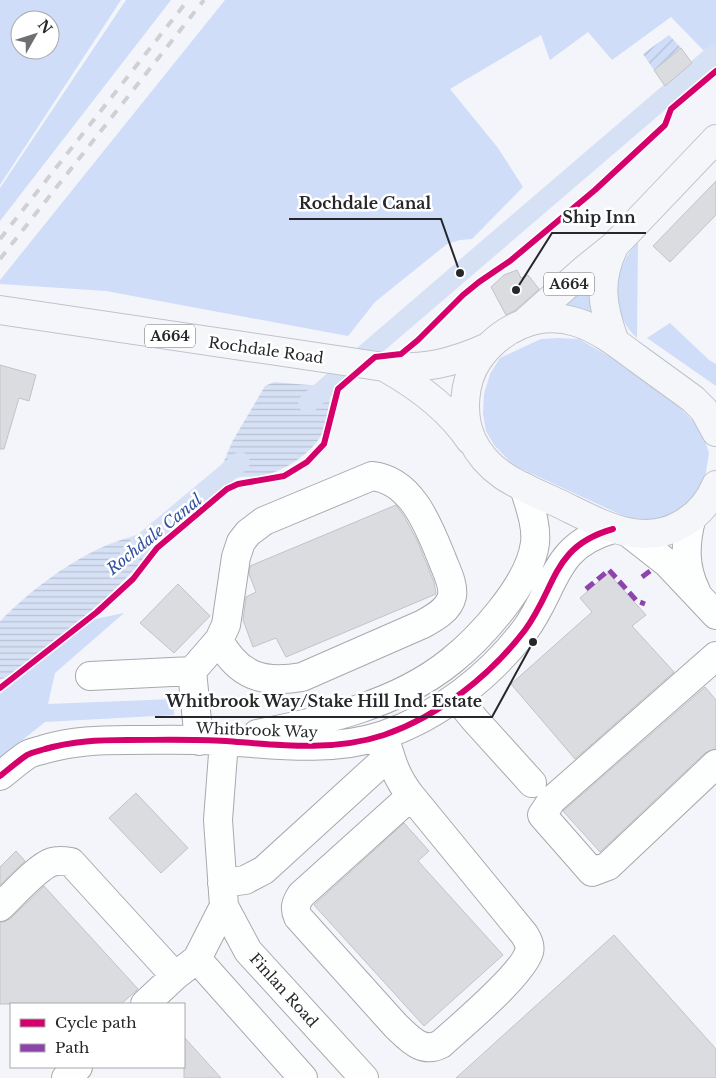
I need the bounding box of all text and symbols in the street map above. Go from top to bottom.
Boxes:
north arrow [10,10,60,60]
text: N [34,16,56,38]
callout: Rochdale Canal [289,188,441,219]
text: Rochdale Canal [299,193,431,213]
callout: Ship Inn [552,202,646,233]
text: Ship Inn [562,207,636,227]
road number: A664 [544,272,594,296]
road number: A664 [145,324,195,348]
street label: Rochdale Road [207,333,325,367]
water label: Rochdale Canal [102,489,206,579]
callout: Whitbrook Way/Stake Hill Ind. Estate [155,686,492,717]
text: Whitbrook Way/Stake Hill Ind. Estate [165,691,482,711]
street label: Whitbrook Way [195,718,319,742]
street label: Finlan Road [246,949,322,1031]
legend [10,1003,185,1068]
text: Cycle path [55,1013,137,1032]
text: Path [55,1038,89,1057]

